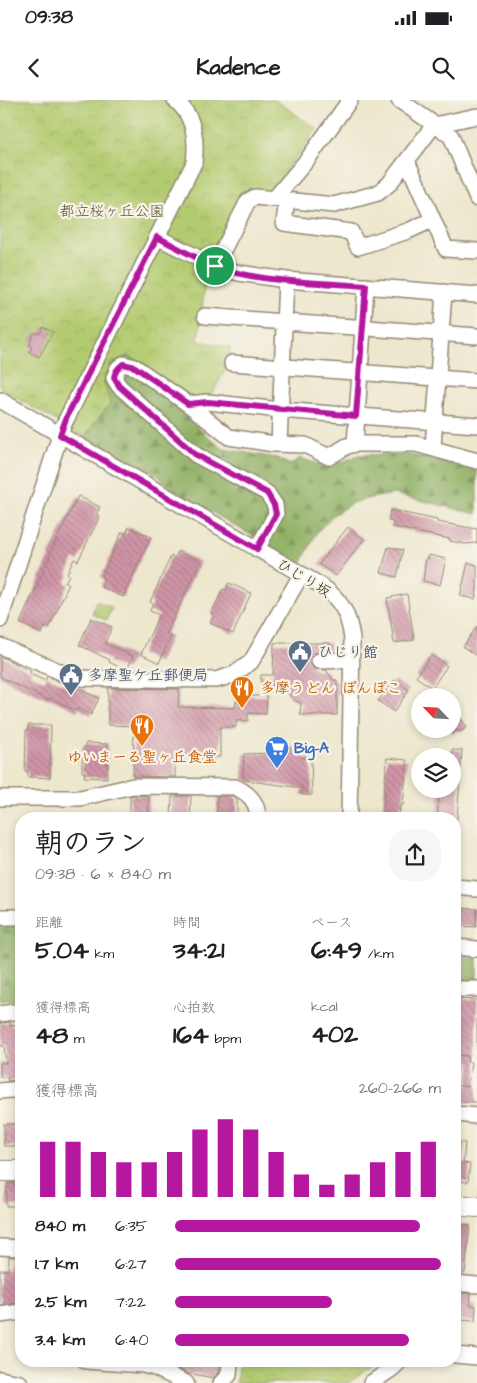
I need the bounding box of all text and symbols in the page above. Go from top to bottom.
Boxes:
text: 09:38 [25,4,73,31]
text: Kadence [196,52,281,83]
icon: back [20,54,48,82]
icon: search [429,54,457,82]
park label: 都立桜ヶ丘公園 [59,201,165,222]
pin [194,245,236,287]
icon: arrive [201,252,229,280]
street label: ひじり坂 [273,554,335,603]
public building icon: ひじり館 [287,639,313,673]
place label: ひじり館 [318,642,378,663]
public building icon: 多摩聖ケ丘郵便局 [58,662,84,696]
place label: 多摩聖ケ丘郵便局 [88,665,208,686]
restaurant icon: 多摩うどん ぽんぽこ [229,675,255,709]
place label: 多摩うどん ぽんぽこ [260,678,402,699]
north arrow [411,688,461,738]
map controls [411,688,461,798]
restaurant icon: ゆいまーる聖ヶ丘食堂 [129,713,155,747]
supermarket icon: Big-A [264,735,290,769]
place label: Big-A [294,738,329,761]
place label: ゆいまーる聖ヶ丘食堂 [67,747,217,768]
button: layers [411,748,461,798]
text: 朝のラン [35,824,147,863]
button: share [389,829,441,881]
text: 09:38 · 6 × 840 m [35,863,171,885]
text: 距離 [35,913,63,933]
text: 時間 [173,913,201,933]
text: ペース [311,913,352,933]
text: 5.04 [35,933,89,968]
text: 34:21 [173,933,224,968]
text: 6:49 [311,933,362,968]
text: km [89,944,114,964]
text: /km [362,944,394,964]
text: kcal [311,997,338,1017]
text: 獲得標高 [35,998,91,1018]
text: 心拍数 [173,998,215,1018]
text: 402 [311,1017,358,1052]
text: 48 [35,1018,68,1053]
text: 164 [173,1018,209,1053]
text: m [68,1029,85,1049]
text: bpm [209,1029,241,1049]
text: 260–266 m [359,1077,441,1099]
text: 獲得標高 [35,1080,99,1102]
text: 840 m [35,1215,85,1237]
text: 6:35 [115,1215,147,1237]
text: 1.7 km [35,1253,78,1275]
text: 6:27 [115,1253,147,1275]
text: 2.5 km [35,1291,86,1313]
text: 7:22 [115,1291,146,1313]
text: 3.4 km [35,1329,85,1351]
text: 6:40 [115,1329,149,1351]

